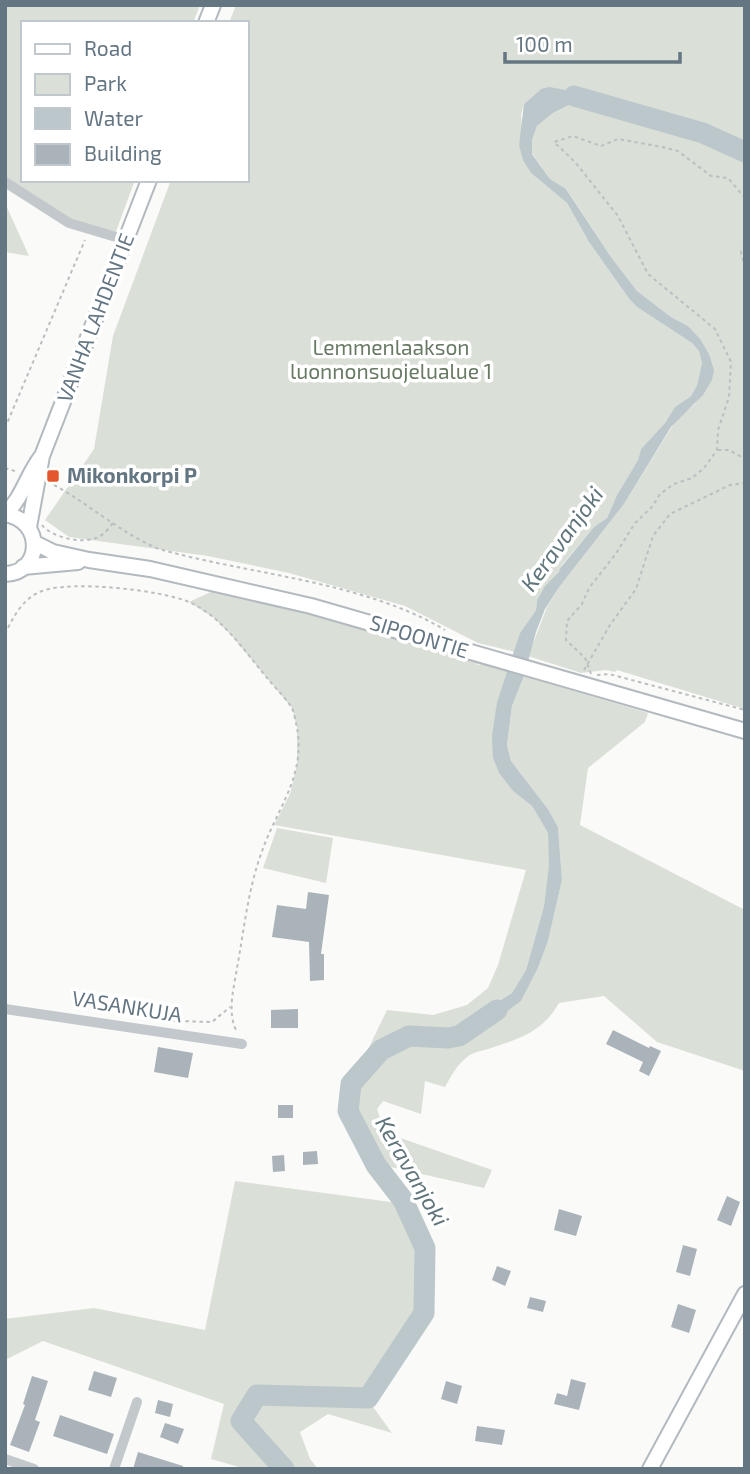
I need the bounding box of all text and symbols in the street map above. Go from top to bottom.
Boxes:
legend [21,21,248,182]
scale bar [505,21,680,65]
text: 100 m [516,31,573,56]
text: Road [84,35,132,60]
text: Park [84,70,127,95]
text: Water [84,105,143,130]
text: Building [84,140,162,165]
street label: VANHA LAHDENTIE [51,229,138,406]
park label: Lemmenlaakson luonnonsuojelualue 1 [290,334,492,384]
place label: Mikonkorpi P [67,462,197,487]
marker: Mikonkorpi P [45,468,61,484]
water label: Keravanjoki [514,480,609,596]
street label: SIPOONTIE [367,609,472,662]
street label: VASANKUJA [70,984,184,1027]
water label: Keravanjoki [370,1110,456,1231]

